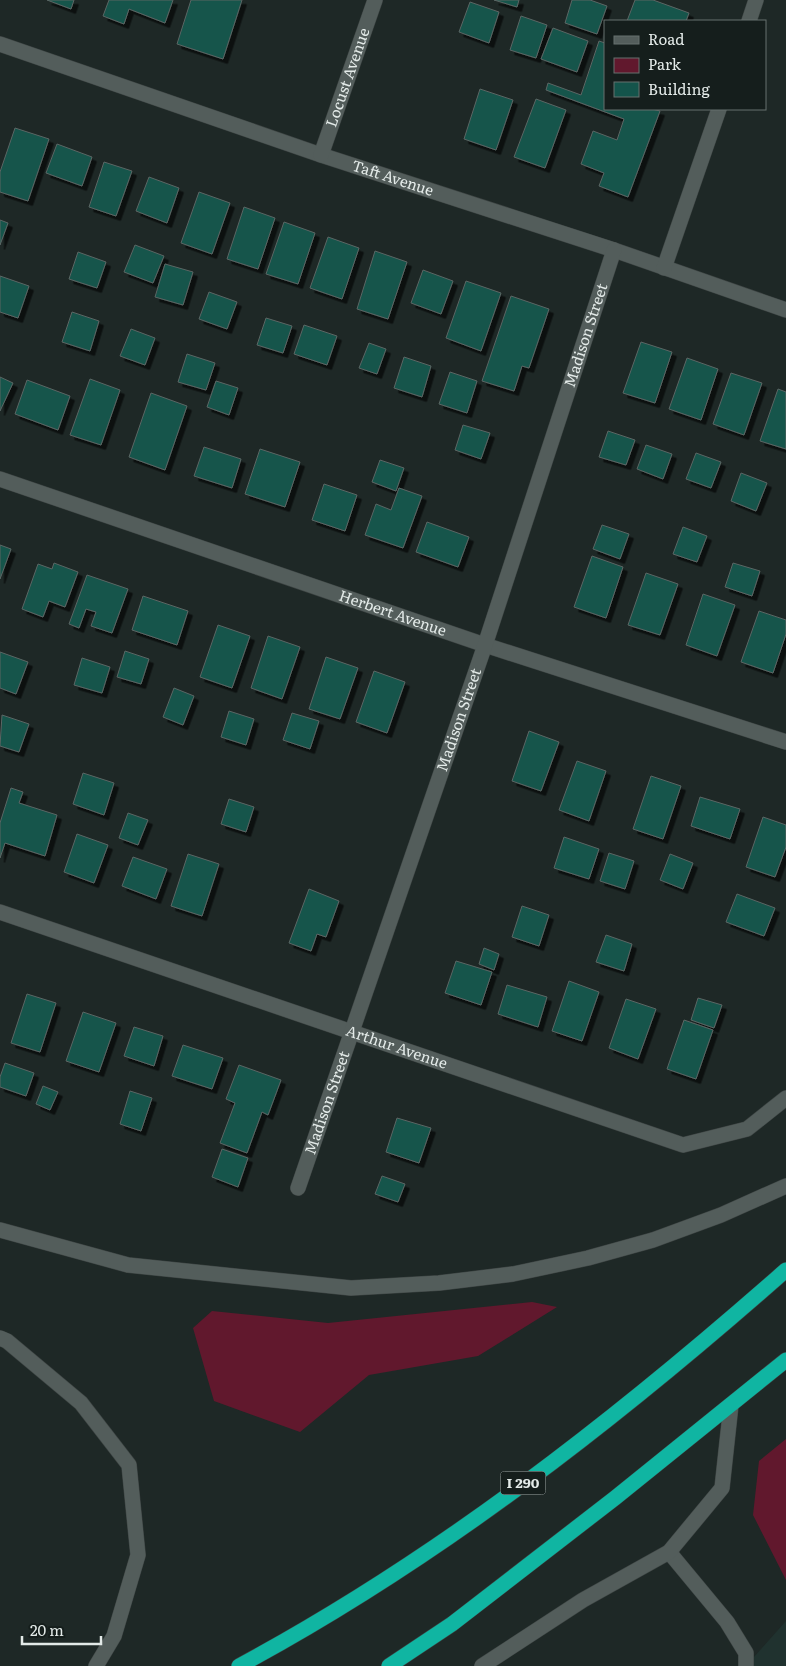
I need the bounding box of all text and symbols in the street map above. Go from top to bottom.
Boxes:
legend [604,20,766,110]
street label: Locust Avenue [319,24,375,130]
text: Road [648,27,684,50]
text: Park [648,52,682,75]
text: Building [648,77,710,100]
street label: Taft Avenue [349,153,437,201]
street label: Madison Street [557,280,612,390]
street label: Herbert Avenue [336,583,450,641]
street label: Madison Street [429,665,486,774]
street label: Arthur Avenue [343,1018,451,1074]
street label: Madison Street [297,1047,354,1157]
road number: I 290 [500,1472,546,1495]
scale bar [22,1614,101,1646]
text: 20 m [30,1618,64,1641]

